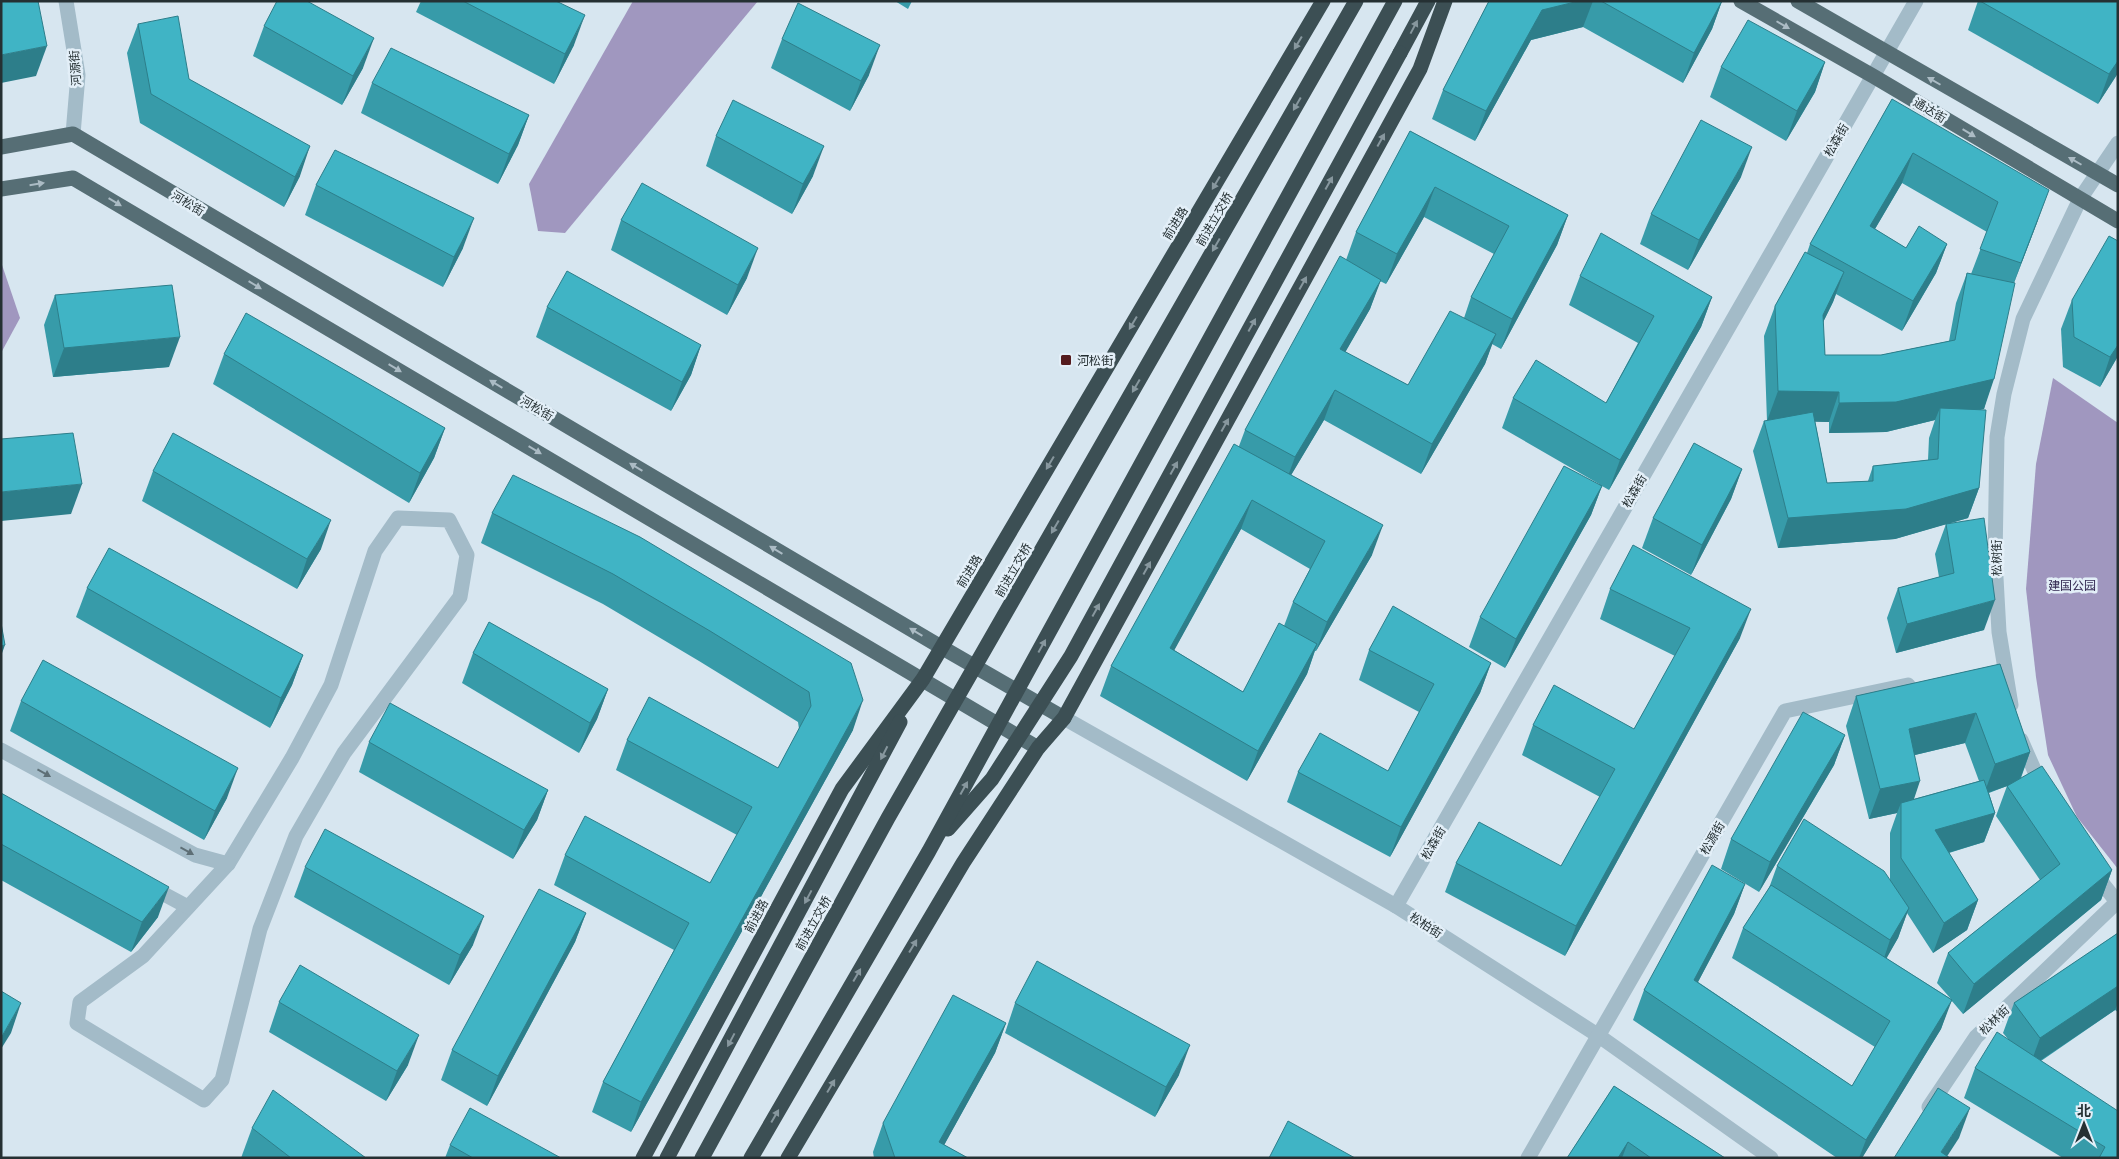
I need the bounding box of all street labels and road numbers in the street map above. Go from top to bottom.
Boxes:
street label: 河源街 [66,50,84,86]
street label: 通达街 [1911,94,1949,126]
street label: 松森街 [1821,121,1851,159]
street label: 河松街 [169,187,207,219]
street label: 前进立交桥 [1193,189,1235,249]
street label: 前进路 [1159,204,1191,242]
street label: 河松街 [518,392,556,424]
street label: 松森街 [1619,472,1649,510]
street label: 前进立交桥 [992,540,1034,600]
street label: 松树街 [1989,540,2004,576]
street label: 前进路 [953,552,985,590]
street label: 松源街 [1697,819,1727,857]
street label: 松森街 [1418,824,1448,862]
street label: 前进立交桥 [792,893,834,953]
street label: 前进路 [741,897,771,935]
street label: 松柏街 [1407,909,1445,941]
street label: 松林街 [1976,1002,2012,1038]

